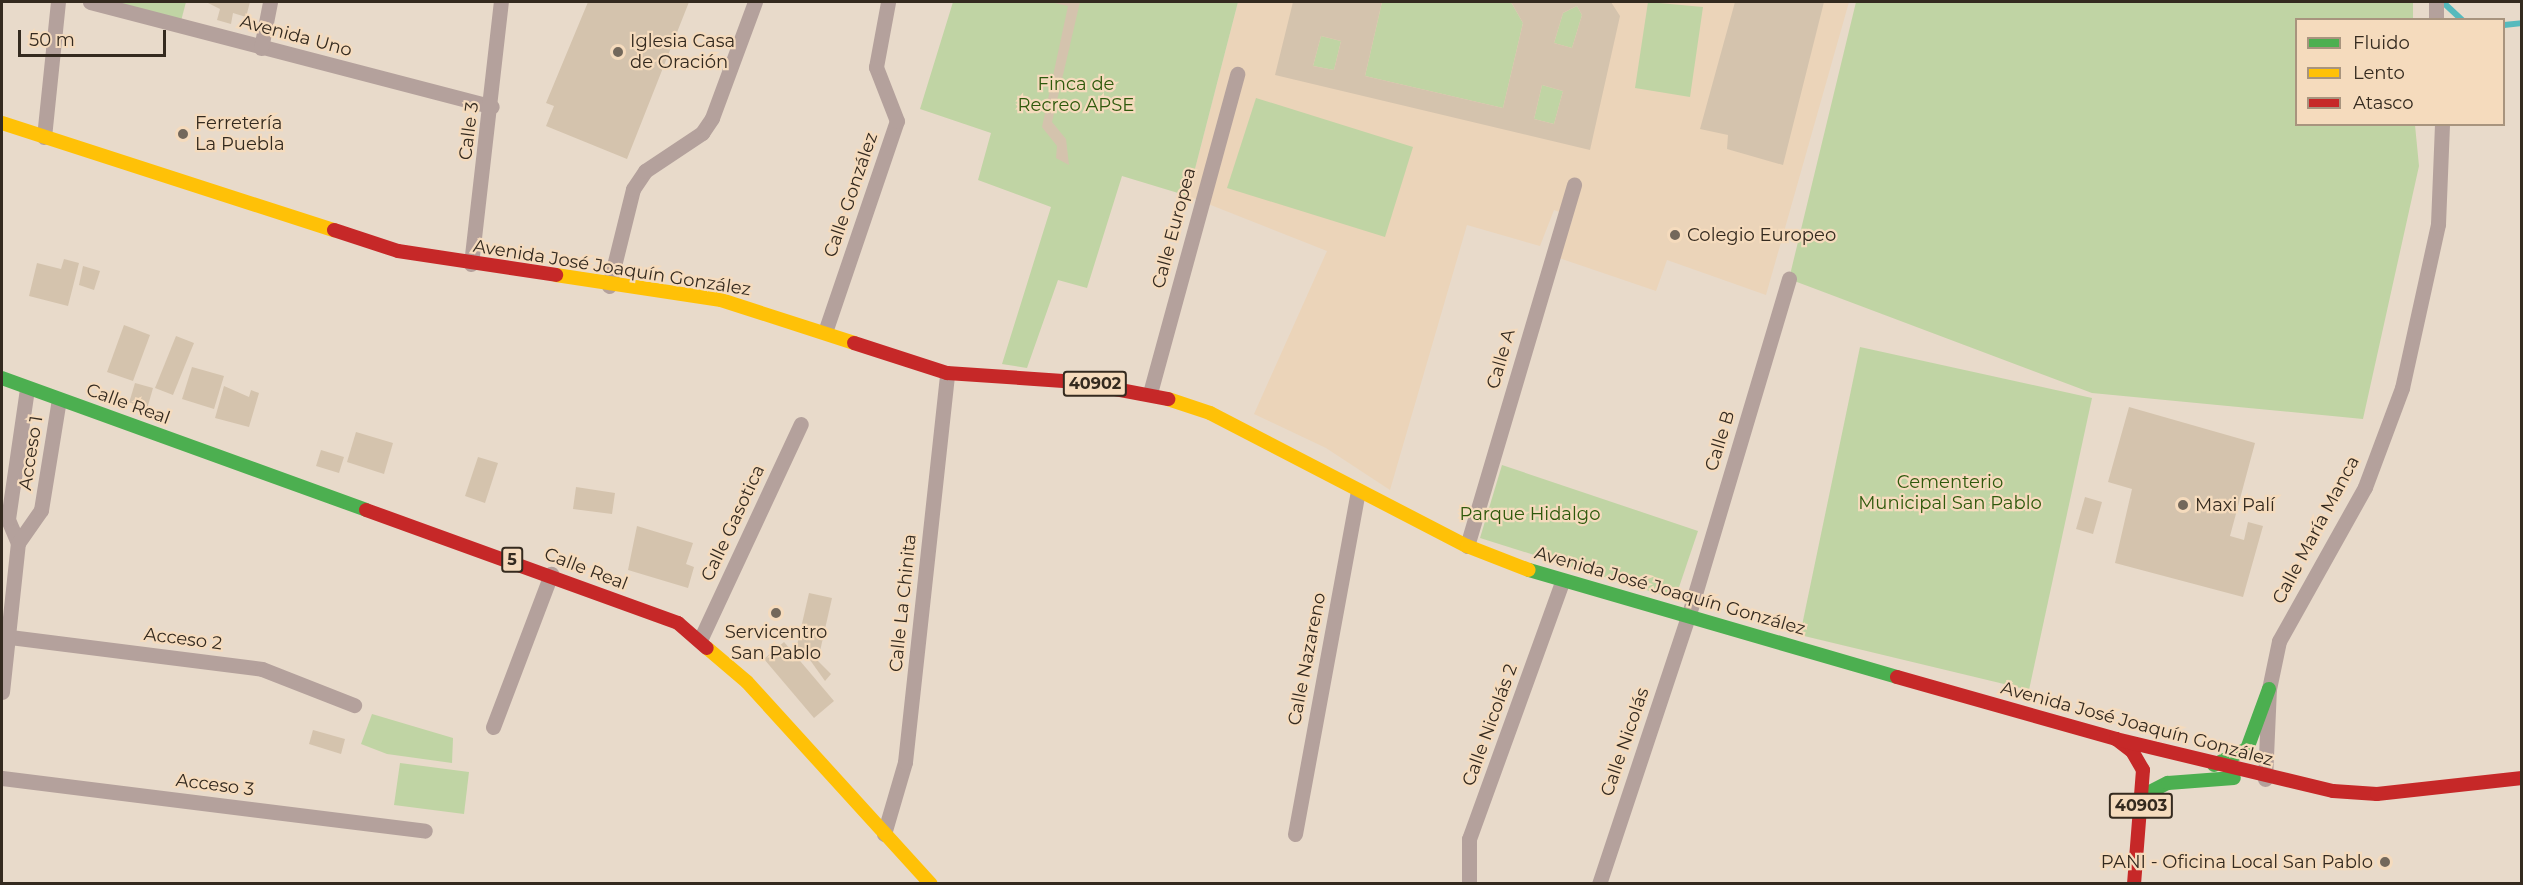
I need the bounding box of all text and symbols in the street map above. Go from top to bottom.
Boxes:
street label: Avenida Uno [238,11,354,61]
scale bar [21,18,170,56]
legend [2295,18,2505,126]
text: 50 m [29,29,75,51]
place label: Iglesia Casa de Oración [630,31,735,74]
text: Fluido [2353,32,2410,54]
marker: Iglesia Casa de Oración [611,45,625,59]
text: Lento [2353,62,2405,84]
park label: Finca de Recreo APSE [1018,74,1134,116]
text: Atasco [2353,92,2413,114]
street label: Calle 3 [455,101,483,161]
place label: Ferretería La Puebla [195,113,284,156]
marker: Ferretería La Puebla [176,127,190,141]
street label: Calle González [820,130,882,260]
street label: Calle Europea [1147,165,1201,291]
place label: Colegio Europeo [1687,224,1836,246]
marker: Colegio Europeo [1668,228,1682,242]
street label: Avenida José Joaquín González [472,235,752,301]
street label: Calle A [1482,327,1520,391]
road number: 40902 [1062,371,1128,397]
street label: Calle Real [83,379,173,429]
street label: Calle B [1701,408,1739,474]
street label: Acceso 1 [14,414,48,492]
street label: Calle María Manca [2268,452,2364,608]
street label: Calle Gasotica [697,461,769,585]
park label: Cementerio Municipal San Pablo [1858,472,2042,514]
place label: Maxi Palí [2195,494,2275,516]
marker: Maxi Palí [2176,498,2190,512]
park label: Parque Hidalgo [1460,503,1600,525]
street label: Calle La Chinita [885,533,921,673]
street label: Avenida José Joaquín González [1532,542,1808,640]
street label: Calle Real [541,543,631,595]
road number: 5 [500,547,524,573]
street label: Calle Nazareno [1284,591,1330,727]
marker: Servicentro San Pablo [769,606,783,620]
place label: Servicentro San Pablo [725,622,827,664]
street label: Acceso 2 [143,623,223,655]
street label: Calle Nicolás 2 [1458,661,1522,789]
street label: Avenida José Joaquín González [1999,677,2275,771]
street label: Calle Nicolás [1596,685,1654,799]
street label: Acceso 3 [175,769,255,801]
road number: 40903 [2108,793,2174,819]
place label: PANI - Oficina Local San Pablo [2101,851,2373,873]
marker: PANI - Oficina Local San Pablo [2378,855,2392,869]

